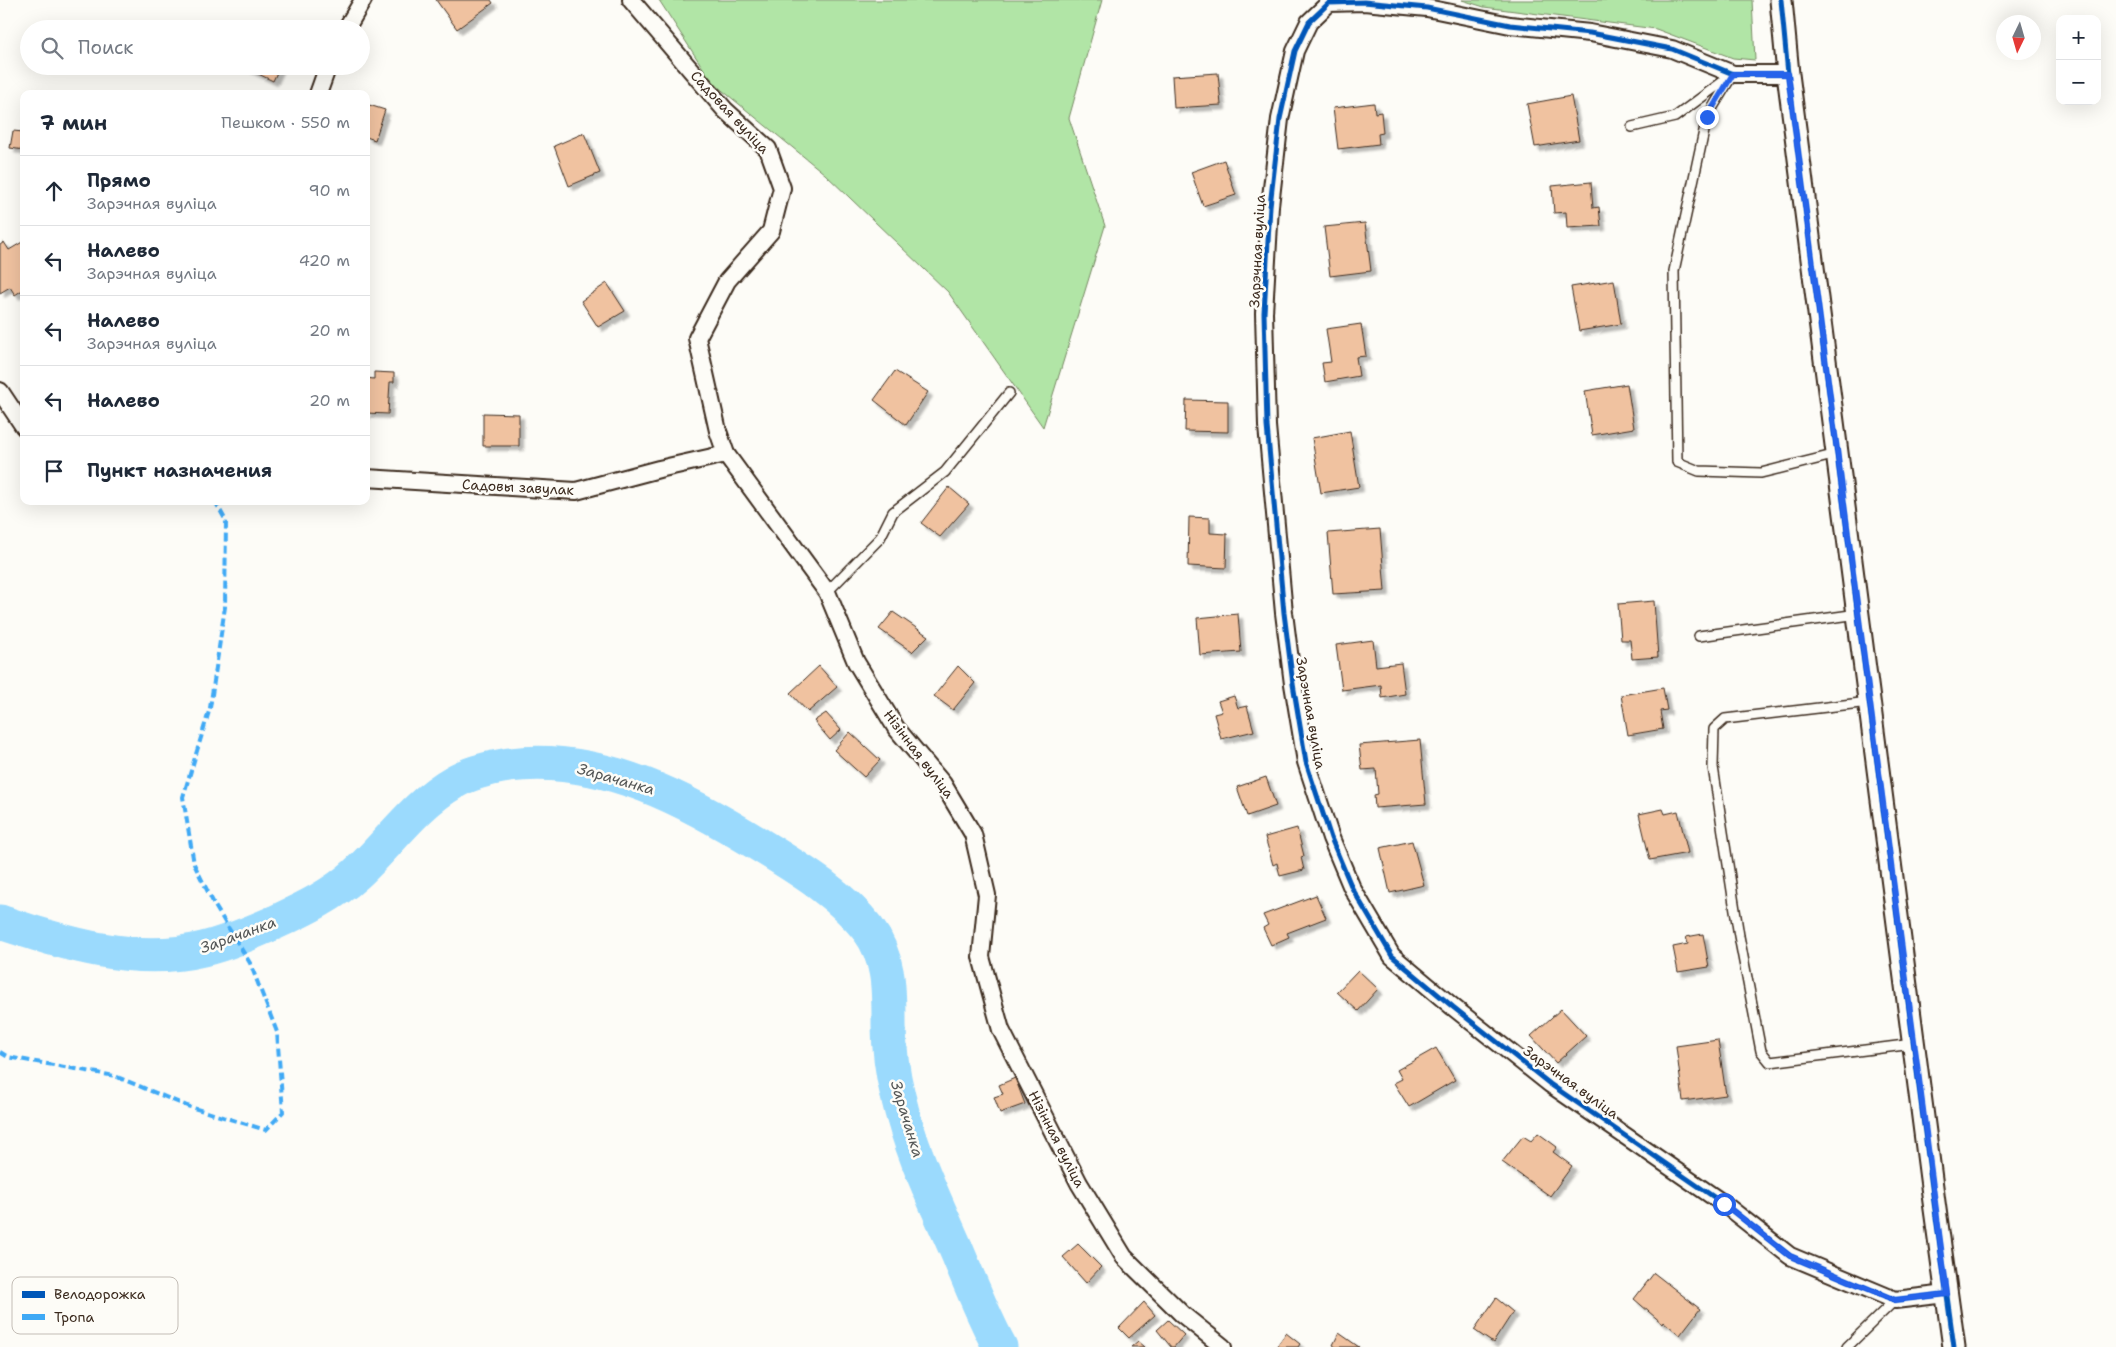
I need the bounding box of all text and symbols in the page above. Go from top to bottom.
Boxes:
north arrow [1996,15,2041,60]
map controls [2056,15,2101,105]
button: + [2056,15,2101,60]
search box [20,20,370,75]
icon: search [38,34,66,62]
text: Поиск [78,35,133,60]
button: − [2056,60,2101,105]
street label: Садовая вуліца [687,67,773,158]
route end [1696,106,1719,129]
text: 7 мин [40,109,107,137]
text: Пешком · 550 m [221,112,350,133]
text: Прямо [87,168,151,193]
icon: ahead [40,177,68,205]
text: 90 m [309,180,350,201]
text: Зарэчная вуліца [87,193,217,214]
street label: Зарэчная вуліца [1245,194,1269,308]
text: Налево [87,238,160,263]
icon: left [40,247,68,275]
text: 420 m [299,250,350,271]
text: Зарэчная вуліца [87,263,217,284]
text: Налево [87,308,160,333]
icon: left [40,317,68,345]
text: 20 m [309,320,350,341]
text: Зарэчная вуліца [87,333,217,354]
icon: left [40,387,68,415]
text: Налево [87,388,160,413]
text: 20 m [309,390,350,411]
icon: arrive [40,457,68,485]
text: Пункт назначения [87,458,272,483]
street label: Садовы завулак [462,475,575,499]
street label: Зарэчная вуліца [1292,656,1330,771]
street label: Нізінная вуліца [880,706,958,802]
water label: Зарачанка [575,758,657,800]
water label: Зарачанка [197,912,279,958]
street label: Зарэчная вуліца [1520,1041,1622,1123]
water label: Зарачанка [886,1078,928,1160]
street label: Нізінная вуліца [1025,1087,1089,1191]
route start [1713,1193,1736,1216]
legend [12,1277,178,1334]
text: Велодорожка [54,1285,146,1303]
text: Тропа [54,1308,95,1326]

